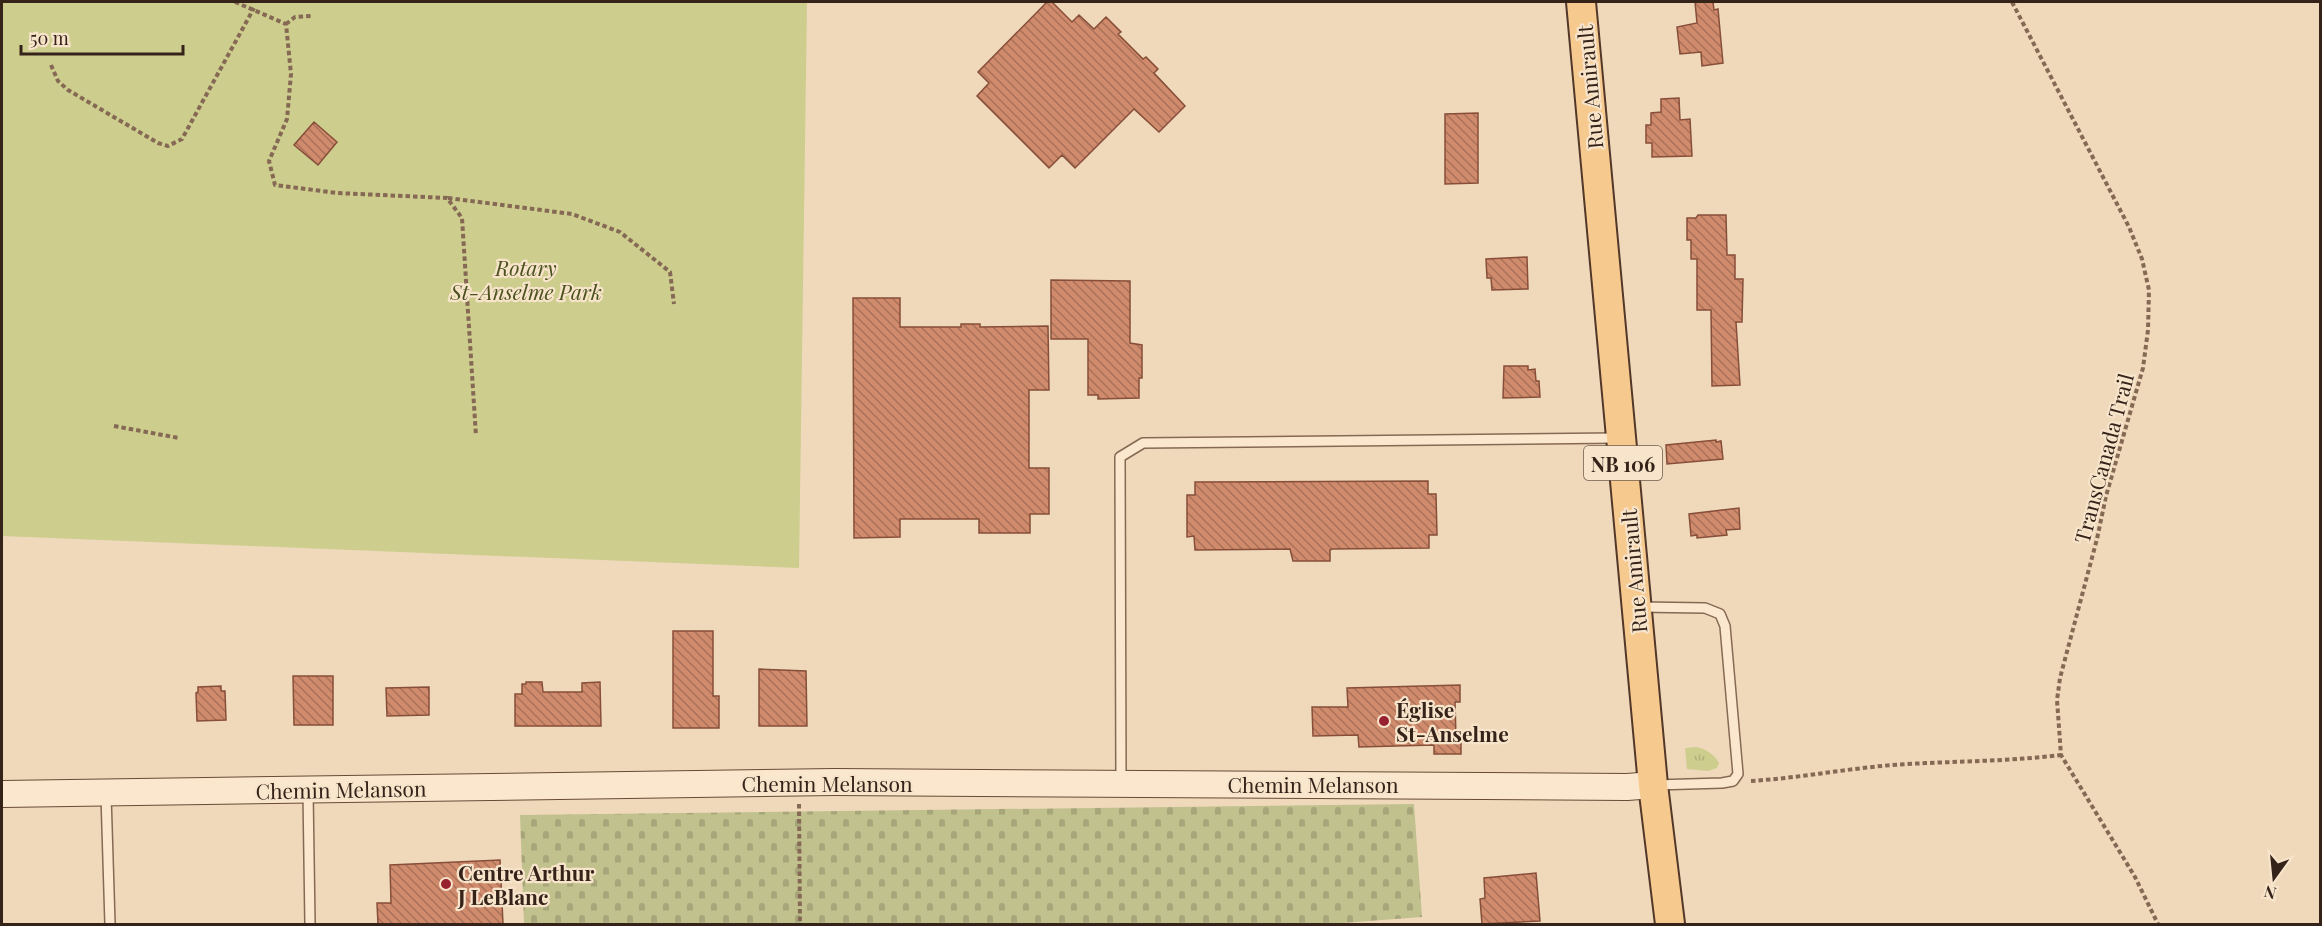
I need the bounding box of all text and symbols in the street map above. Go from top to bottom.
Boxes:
scale bar [21,18,183,56]
street label: Rue Amirault [1570,23,1608,150]
text: 50 m [30,26,69,50]
park label: Rotary St-Anselme Park [449,253,602,305]
street label: TransCanada Trail [2067,370,2139,546]
road number: NB 106 [1584,446,1662,480]
street label: Rue Amirault [1614,507,1652,634]
place label: Église St-Anselme [1396,695,1509,747]
marker: Église St-Anselme [1377,714,1391,728]
street label: Chemin Melanson [742,769,913,797]
street label: Chemin Melanson [1228,770,1399,798]
street label: Chemin Melanson [255,774,427,804]
north arrow [2244,848,2304,908]
place label: Centre Arthur J LeBlanc [457,858,594,910]
marker: Centre Arthur J LeBlanc [439,877,453,891]
text: N [2261,881,2278,905]

